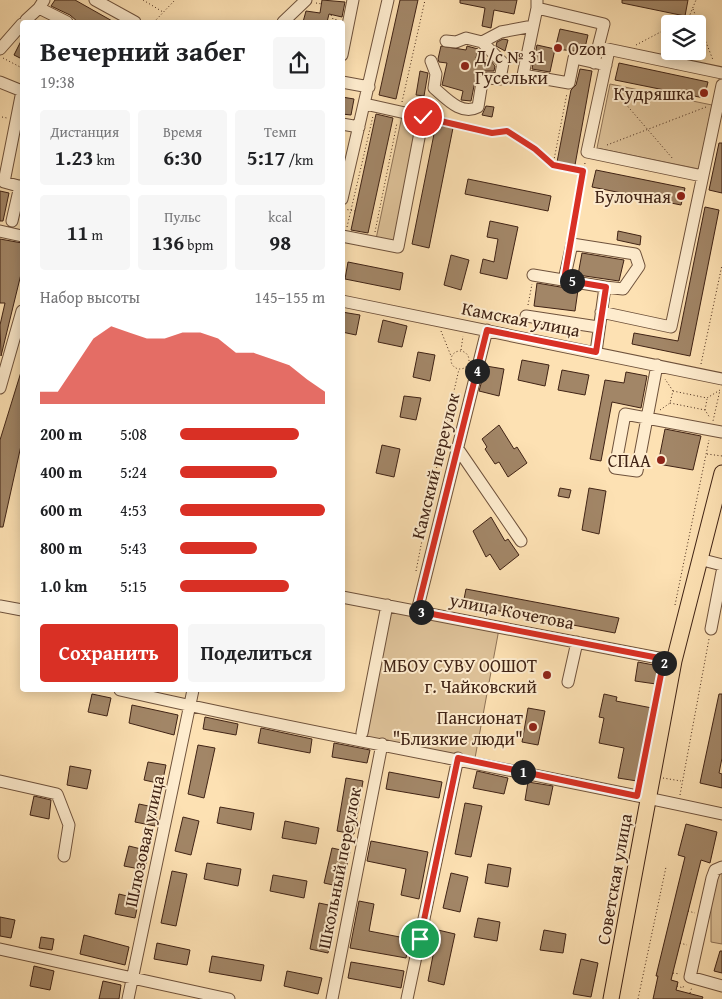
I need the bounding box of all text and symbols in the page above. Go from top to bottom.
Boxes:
map controls [661,15,706,60]
button: layers [661,15,706,60]
text: Вечерний забег [40,30,245,71]
place label: Ozon [568,35,606,62]
button: share [273,37,325,89]
marker: Ozon [552,42,564,54]
place label: Д/с № 31 Гусельки [474,43,548,91]
marker: Д/с № 31 Гусельки [459,60,471,72]
text: 19:38 [40,70,75,94]
place label: Кудряшка [614,80,694,107]
marker: Кудряшка [698,87,710,99]
pin [402,96,444,138]
icon: check [409,103,437,131]
text: Дистанция [51,122,119,142]
text: Время [163,122,202,142]
text: Темп [264,122,296,142]
text: 1.23 [55,142,93,173]
text: 6:30 [163,142,202,173]
text: 5:17 [247,142,285,173]
text: km [93,150,115,170]
text: /km [285,150,314,170]
place label: Булочная [595,183,671,210]
marker: Булочная [675,190,687,202]
text: Пульс [164,207,201,227]
text: kcal [268,207,292,227]
text: 11 [67,217,88,248]
text: m [88,225,103,245]
text: 136 [152,227,184,258]
text: 98 [269,227,291,258]
text: bpm [184,235,213,255]
pin: 5 [560,268,584,294]
text: 5 [569,271,576,291]
text: Набор высоты [40,285,140,309]
text: 145–155 m [255,285,325,309]
street label: Камская улица [459,294,583,344]
pin: 4 [464,358,490,384]
text: 4 [474,361,481,381]
street label: Камский переулок [404,390,466,542]
text: 200 m [40,422,82,446]
text: 5:08 [120,422,147,446]
place label: СПАА [608,447,651,474]
marker: СПАА [655,454,667,466]
text: 400 m [40,460,82,484]
text: 5:24 [120,460,147,484]
text: 600 m [40,498,82,522]
text: 4:53 [120,498,147,522]
text: 800 m [40,536,82,560]
text: 5:43 [120,536,147,560]
text: 1.0 km [40,574,87,598]
text: 5:15 [120,574,147,598]
street label: улица Кочетова [447,586,577,636]
pin: 3 [408,600,434,624]
text: 3 [418,602,425,622]
button: Сохранить [40,624,178,682]
button: Поделиться [188,624,325,682]
pin: 2 [652,650,676,676]
place label: МБОУ СУВУ ООШОТ г. Чайковский [383,652,537,700]
text: 2 [661,653,668,673]
marker: МБОУ СУВУ ООШОТ г. Чайковский [541,669,553,681]
place label: Пансионат "Близкие люди" [393,704,523,752]
marker: Пансионат "Близкие люди" [527,721,539,733]
pin: 1 [510,760,536,784]
text: 1 [520,762,527,782]
street label: Шлюзовая улица [117,772,171,909]
street label: Школьный переулок [310,784,368,951]
street label: Советская улица [589,811,639,947]
pin [399,918,441,960]
icon: arrive [406,925,434,953]

